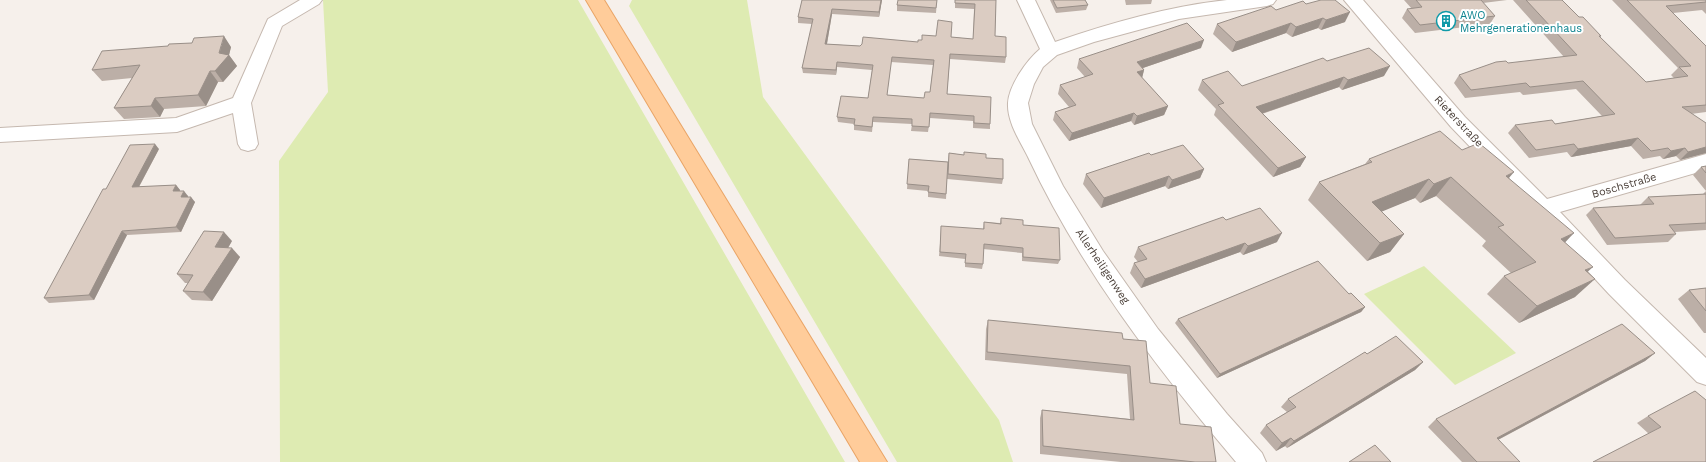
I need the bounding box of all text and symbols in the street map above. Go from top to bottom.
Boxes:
place label: AWO Mehrgenerationenhaus [1460,9,1582,35]
building icon: AWO Mehrgenerationenhaus [1435,10,1457,32]
street label: Rieterstraße [1431,93,1486,150]
street label: Boschstraße [1590,170,1658,201]
street label: Allerheiligenweg [1073,226,1132,306]

